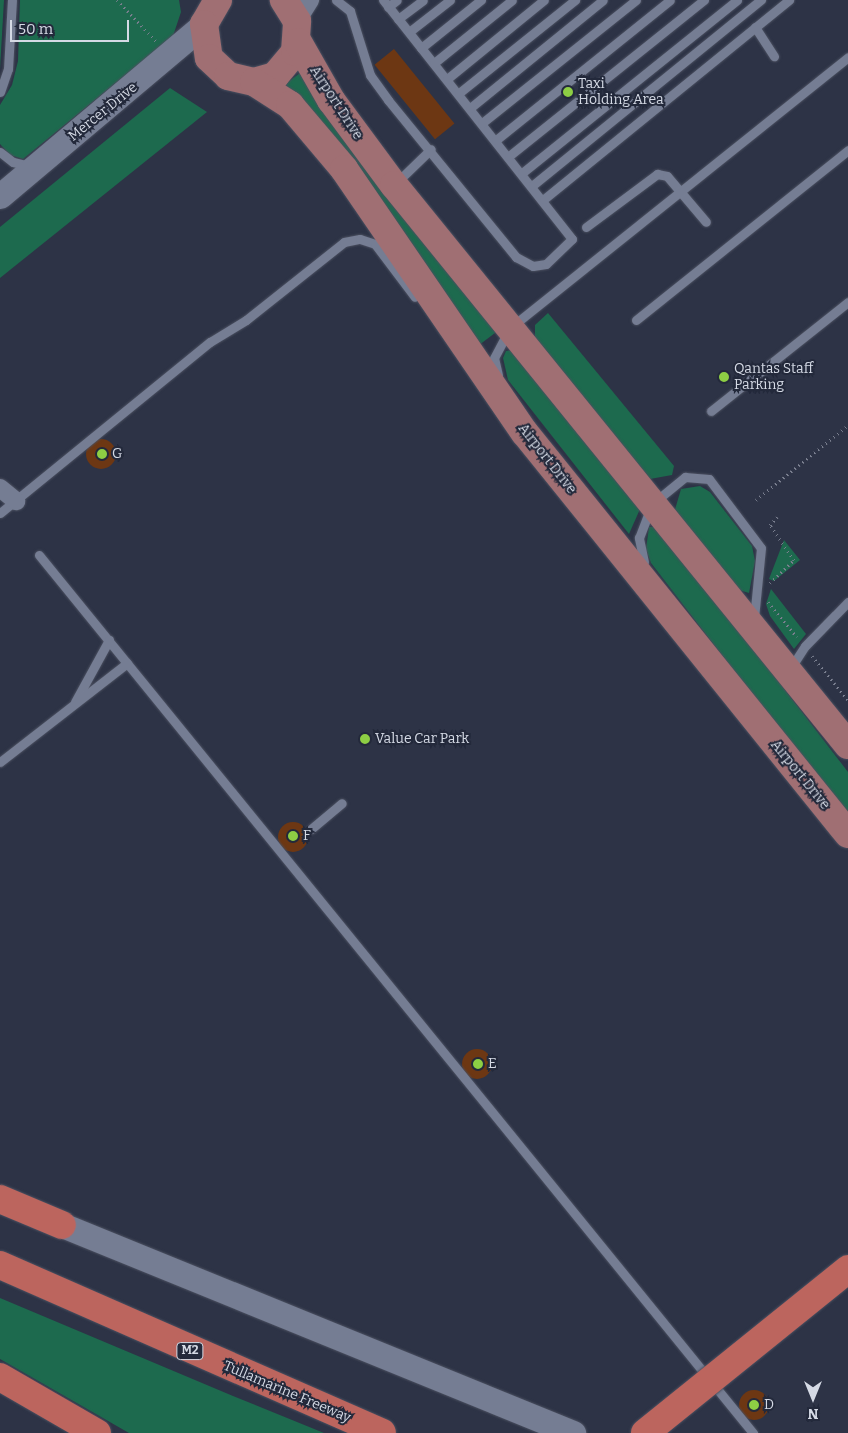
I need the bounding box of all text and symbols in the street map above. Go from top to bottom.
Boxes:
scale bar [12,10,131,42]
text: 50 m [18,20,53,38]
street label: Airport Drive [306,63,366,143]
place label: Taxi Holding Area [578,76,664,108]
street label: Mercer Drive [65,79,141,145]
marker: Taxi Holding Area [562,86,574,98]
place label: Qantas Staff Parking [734,361,813,394]
marker: Qantas Staff Parking [718,371,730,383]
street label: Airport Drive [514,420,580,498]
place label: G [112,446,122,462]
marker: G [96,448,108,460]
place label: Value Car Park [375,731,469,747]
marker: Value Car Park [359,733,371,745]
street label: Airport Drive [767,737,833,813]
place label: F [303,828,311,844]
marker: F [287,830,299,842]
place label: E [488,1056,497,1072]
marker: E [472,1058,484,1070]
road number: M2 [176,1342,204,1360]
street label: Tullamarine Freeway [221,1358,353,1426]
north arrow [788,1373,838,1423]
place label: D [764,1397,774,1413]
marker: D [748,1399,760,1411]
text: N [808,1405,818,1422]

